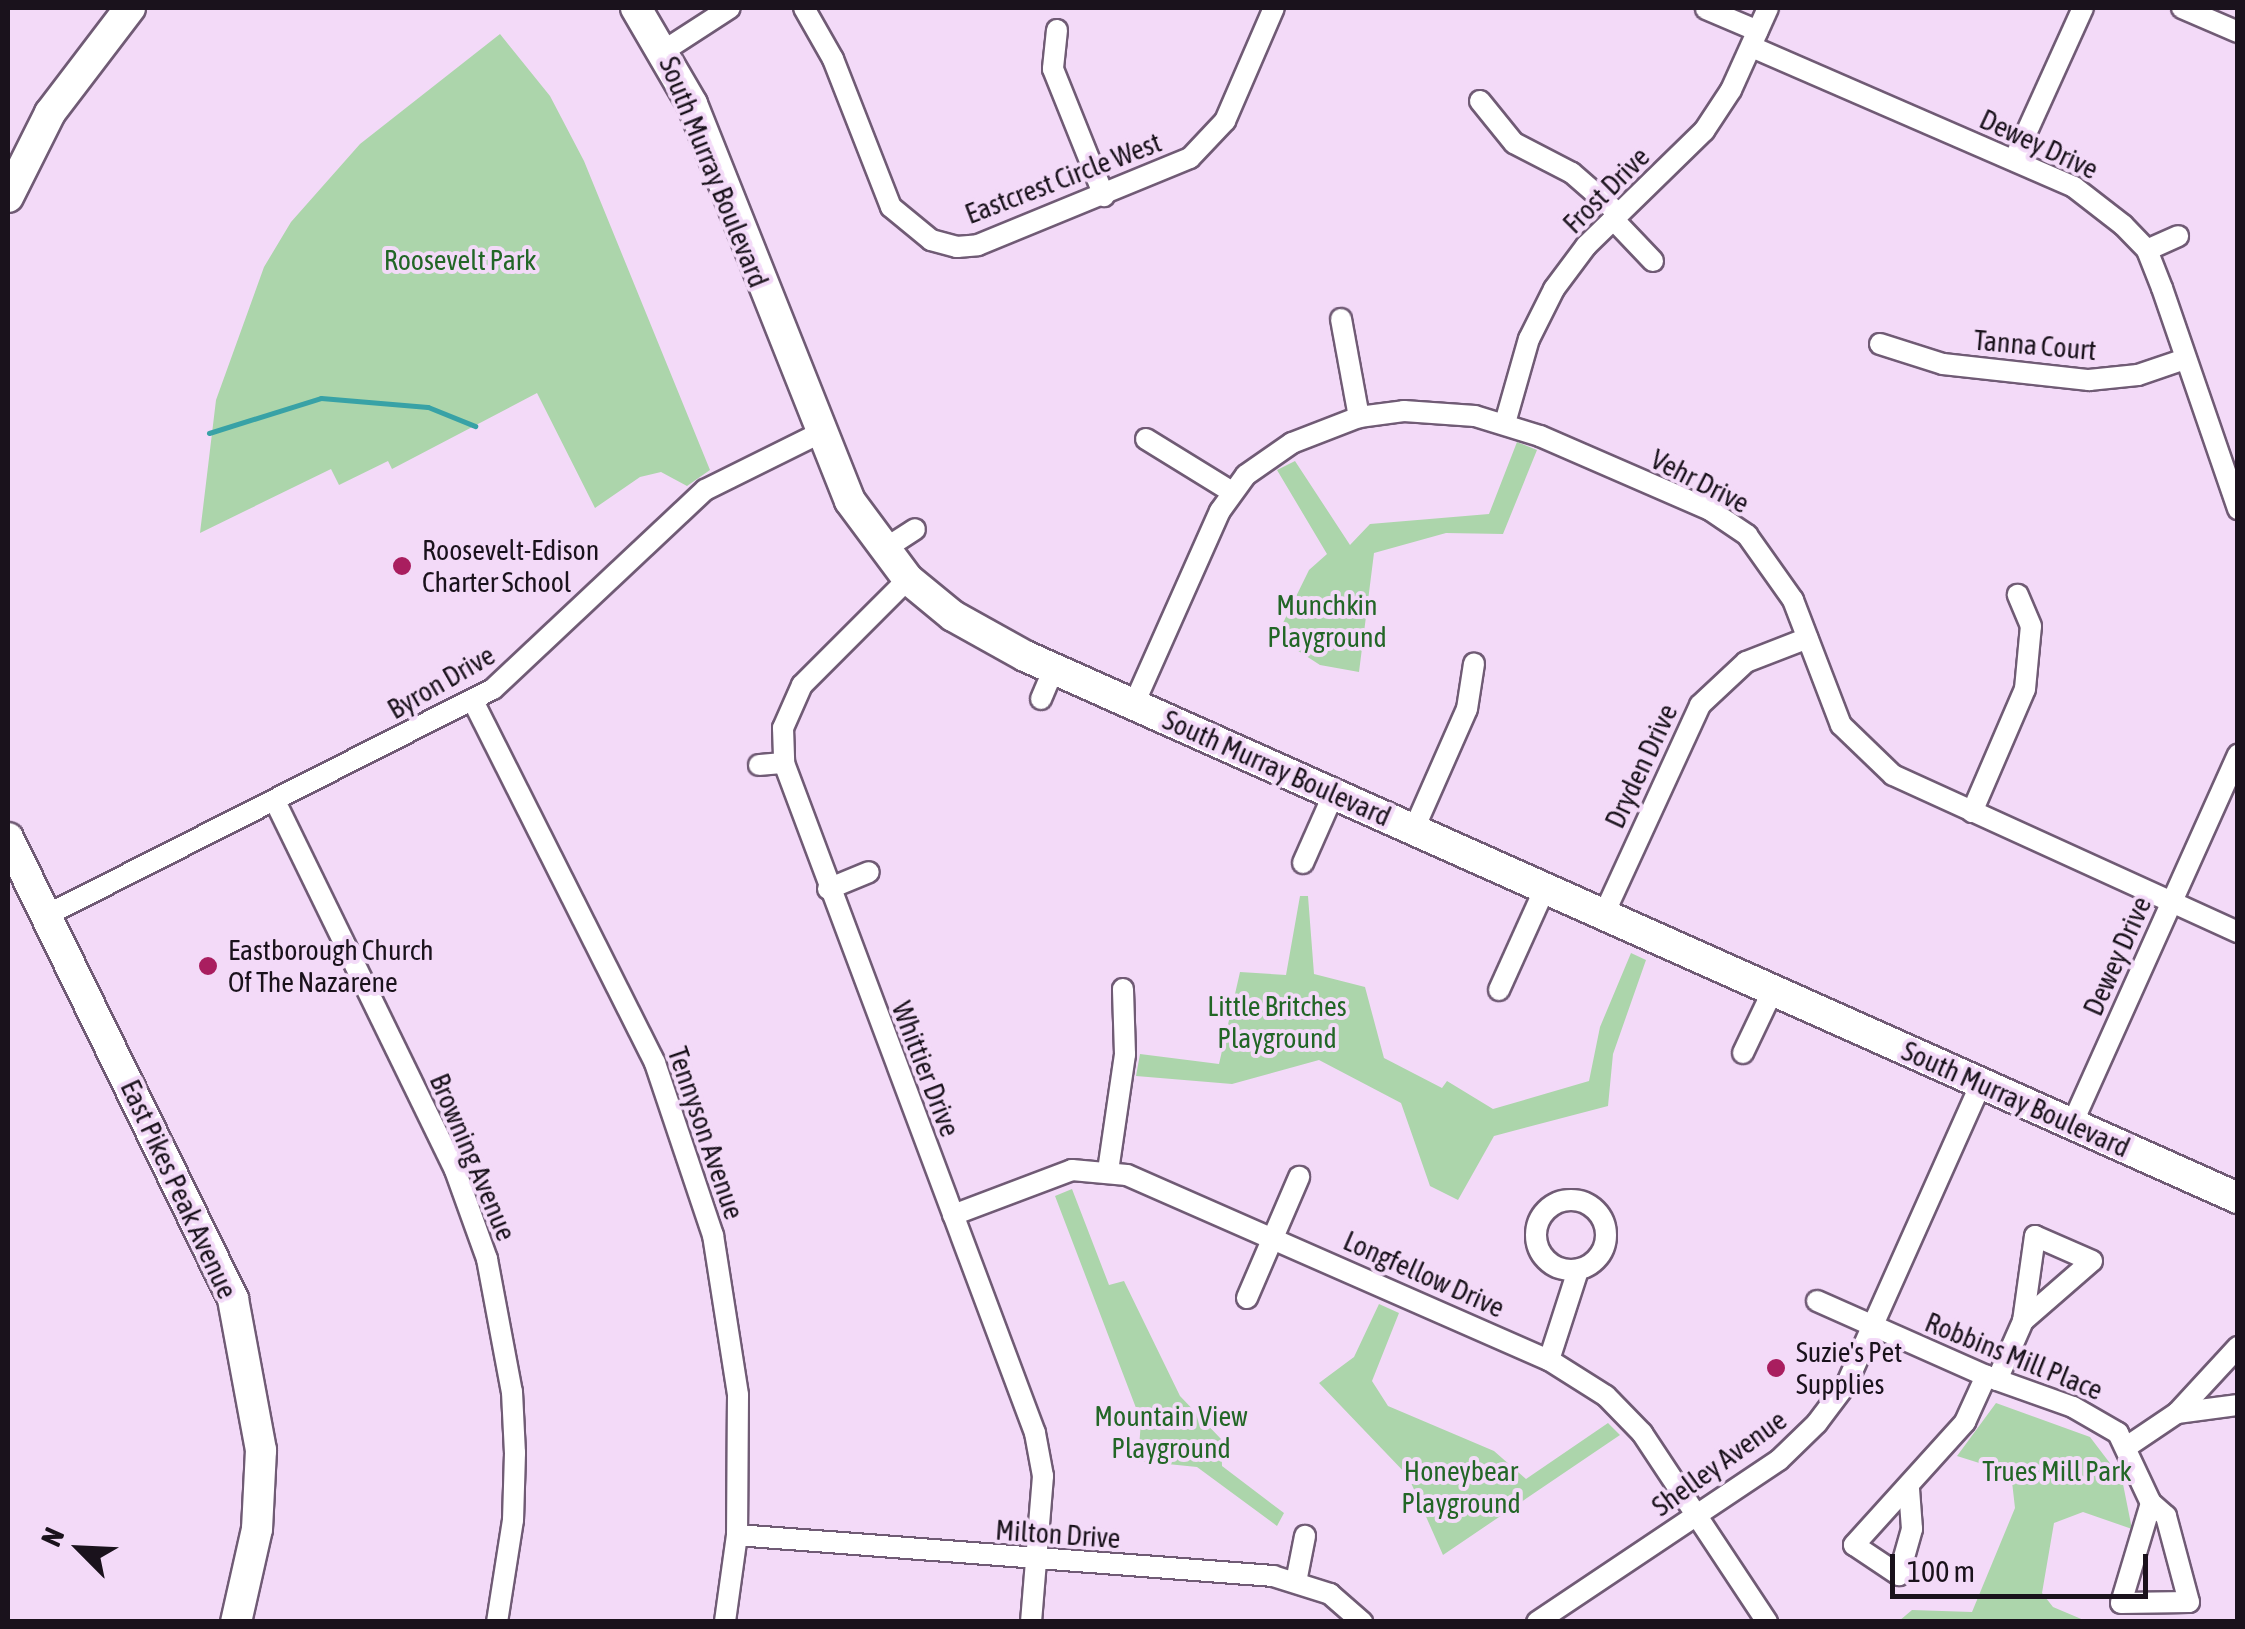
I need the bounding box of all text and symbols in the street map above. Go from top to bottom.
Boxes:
street label: South Murray Boulevard [652,52,776,292]
street label: Dewey Drive [1974,102,2104,186]
street label: Eastcrest Circle West [960,125,1166,231]
street label: Frost Drive [1556,140,1656,240]
park label: Roosevelt Park [384,243,536,277]
street label: Tanna Court [1972,323,2098,367]
street label: Vehr Drive [1645,442,1755,520]
place label: Roosevelt-Edison Charter School [422,533,599,599]
marker: Roosevelt-Edison Charter School [391,555,413,577]
park label: Munchkin Playground [1267,588,1387,654]
street label: Byron Drive [382,638,500,726]
street label: Dryden Drive [1598,699,1684,833]
street label: South Murray Boulevard [1158,703,1396,833]
street label: Dewey Drive [2076,891,2158,1021]
place label: Eastborough Church Of The Nazarene [228,933,434,999]
marker: Eastborough Church Of The Nazarene [197,955,219,977]
park label: Little Britches Playground [1207,989,1347,1055]
street label: Whittier Drive [885,997,967,1141]
street label: South Murray Boulevard [1897,1034,2135,1164]
street label: Tennyson Avenue [661,1042,751,1224]
street label: Browning Avenue [423,1068,523,1246]
street label: East Pikes Peak Avenue [114,1074,244,1304]
street label: Longfellow Drive [1338,1224,1510,1324]
street label: Robbins Mill Place [1920,1305,2108,1407]
place label: Suzie's Pet Supplies [1796,1335,1902,1401]
marker: Suzie's Pet Supplies [1765,1357,1787,1379]
park label: Mountain View Playground [1094,1399,1248,1465]
street label: Shelley Avenue [1645,1403,1793,1523]
park label: Honeybear Playground [1401,1454,1521,1520]
park label: Trues Mill Park [1982,1454,2132,1488]
north arrow [30,1499,130,1599]
street label: Milton Drive [994,1513,1122,1555]
text: N [35,1523,71,1551]
scale bar [1895,1534,2152,1596]
text: 100 m [1907,1554,1975,1588]

